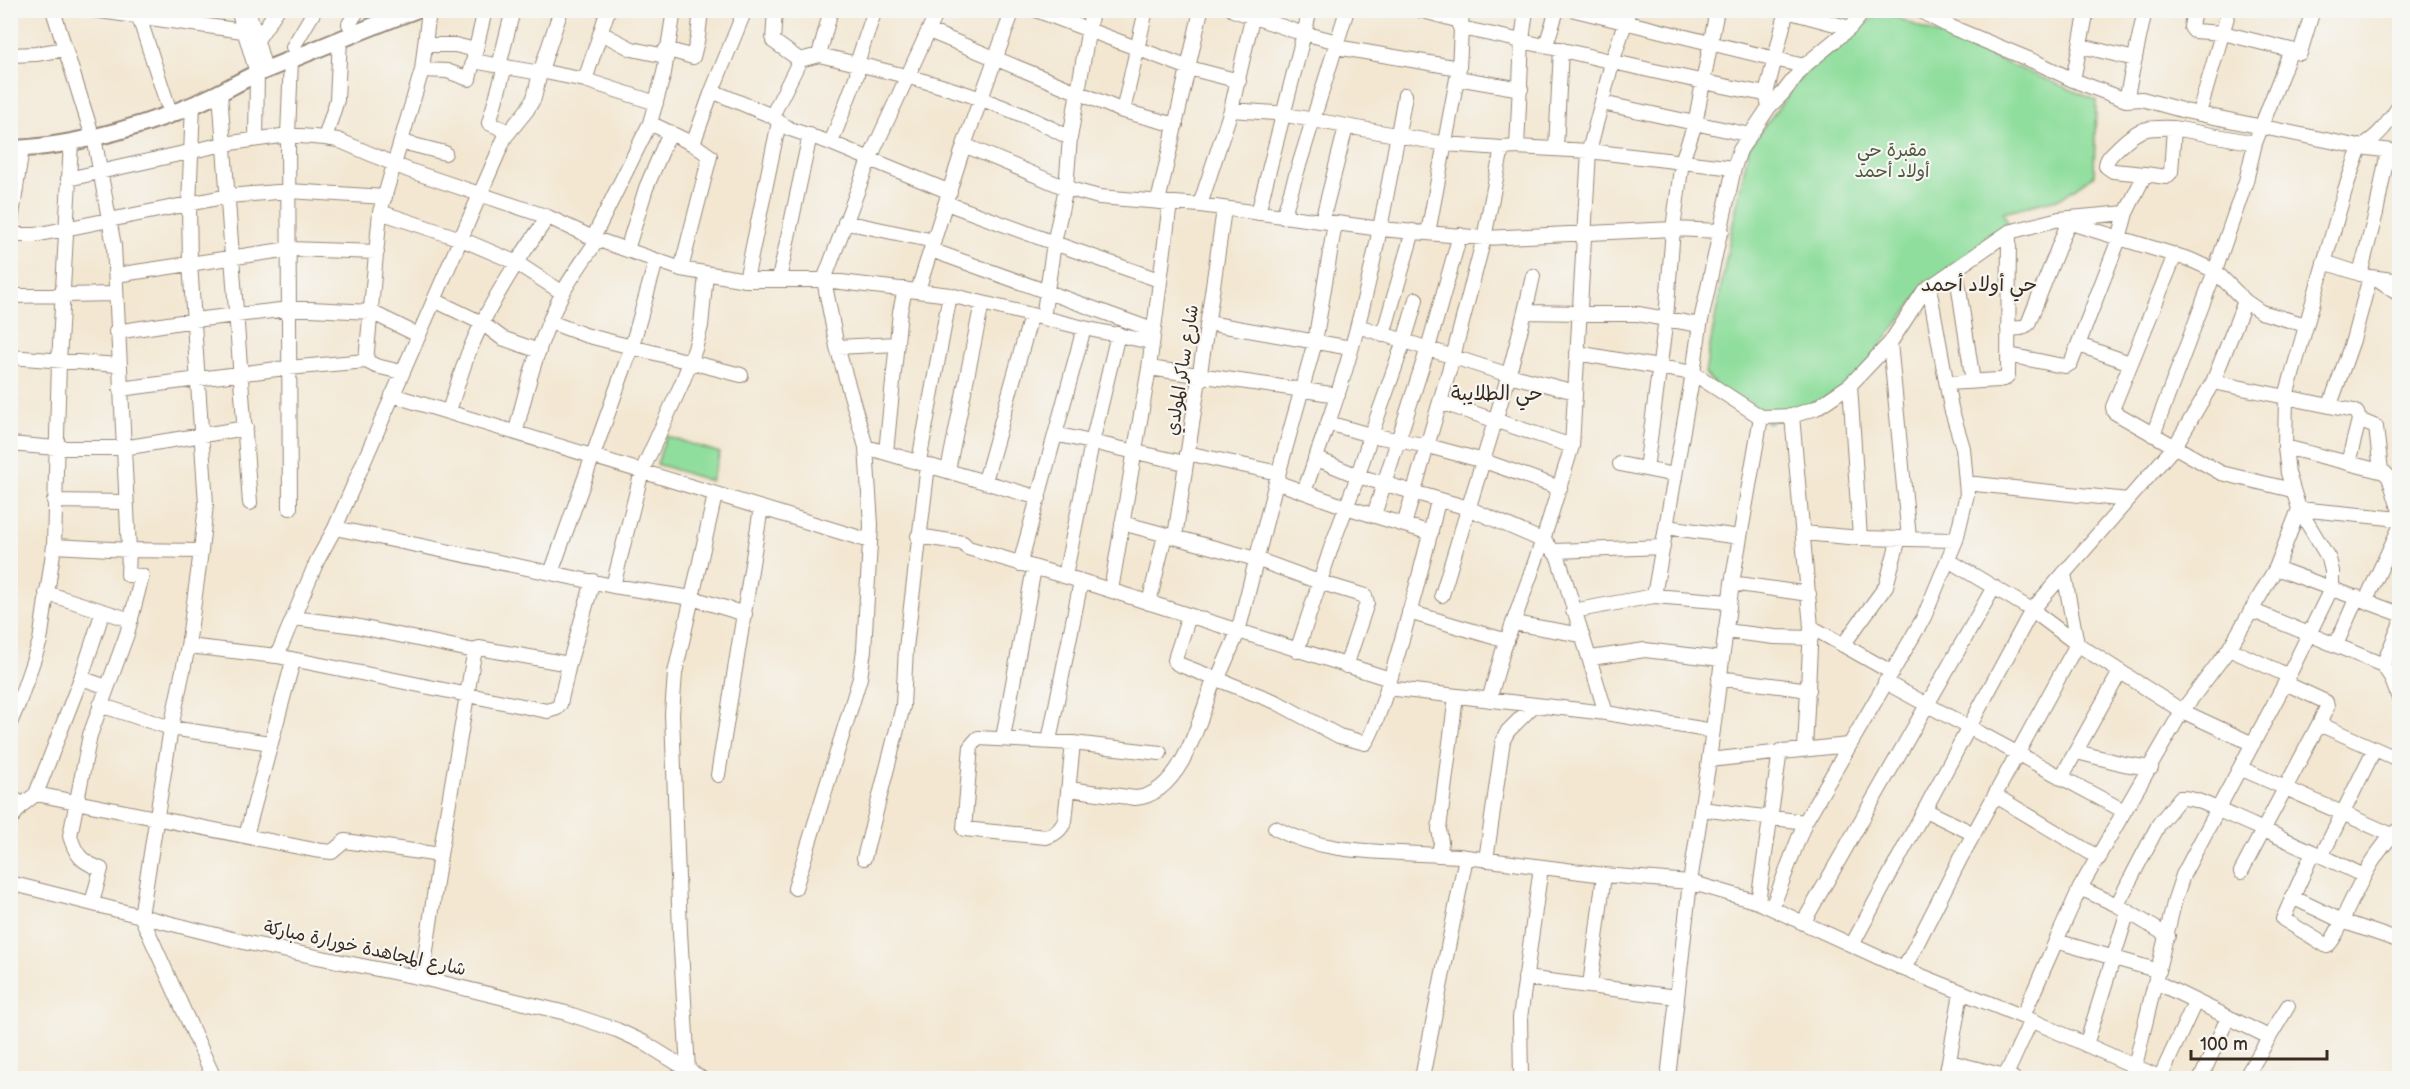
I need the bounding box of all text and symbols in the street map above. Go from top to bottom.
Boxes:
park label: مقبرة حي أولاد أحمد [1855,140,1930,182]
district label: حي أولاد أحمد [1921,273,2037,302]
street label: شارع ساكر المولدي [1162,303,1205,437]
district label: حي الطلايبة [1451,382,1543,411]
street label: شارع المجاهدة خورارة مباركة [262,917,468,981]
scale bar [2191,1023,2328,1061]
text: 100 m [2200,1034,2248,1055]

